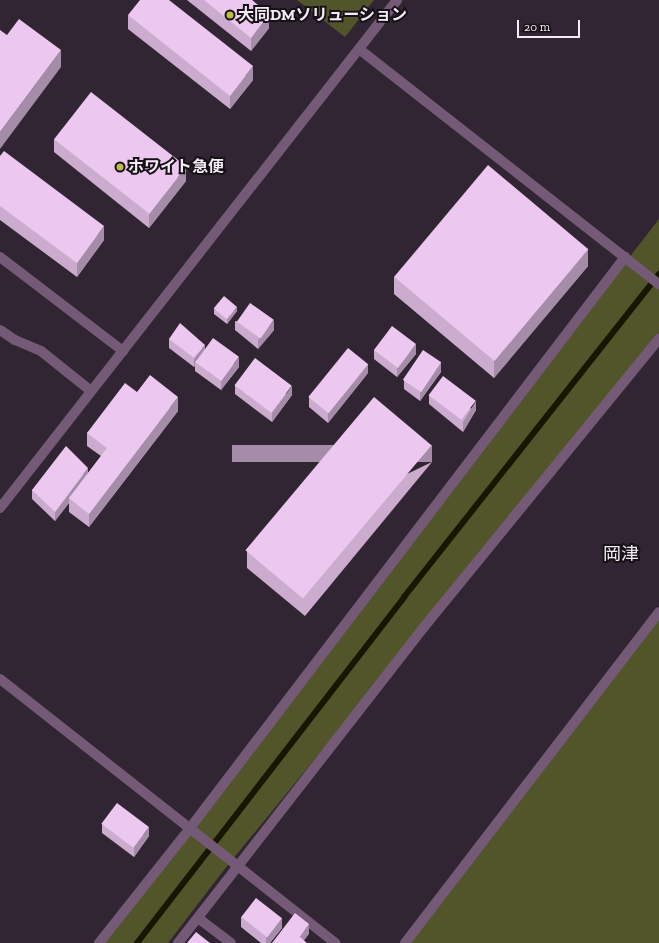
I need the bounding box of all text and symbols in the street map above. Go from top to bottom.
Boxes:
place label: 大同DMソリューション [238,5,407,25]
marker: 大同DMソリューション [225,10,235,20]
scale bar [519,12,582,38]
text: 20 m [524,20,550,34]
place label: ホワイト急便 [128,157,224,177]
marker: ホワイト急便 [115,162,125,172]
district label: 岡津 [603,543,639,565]

